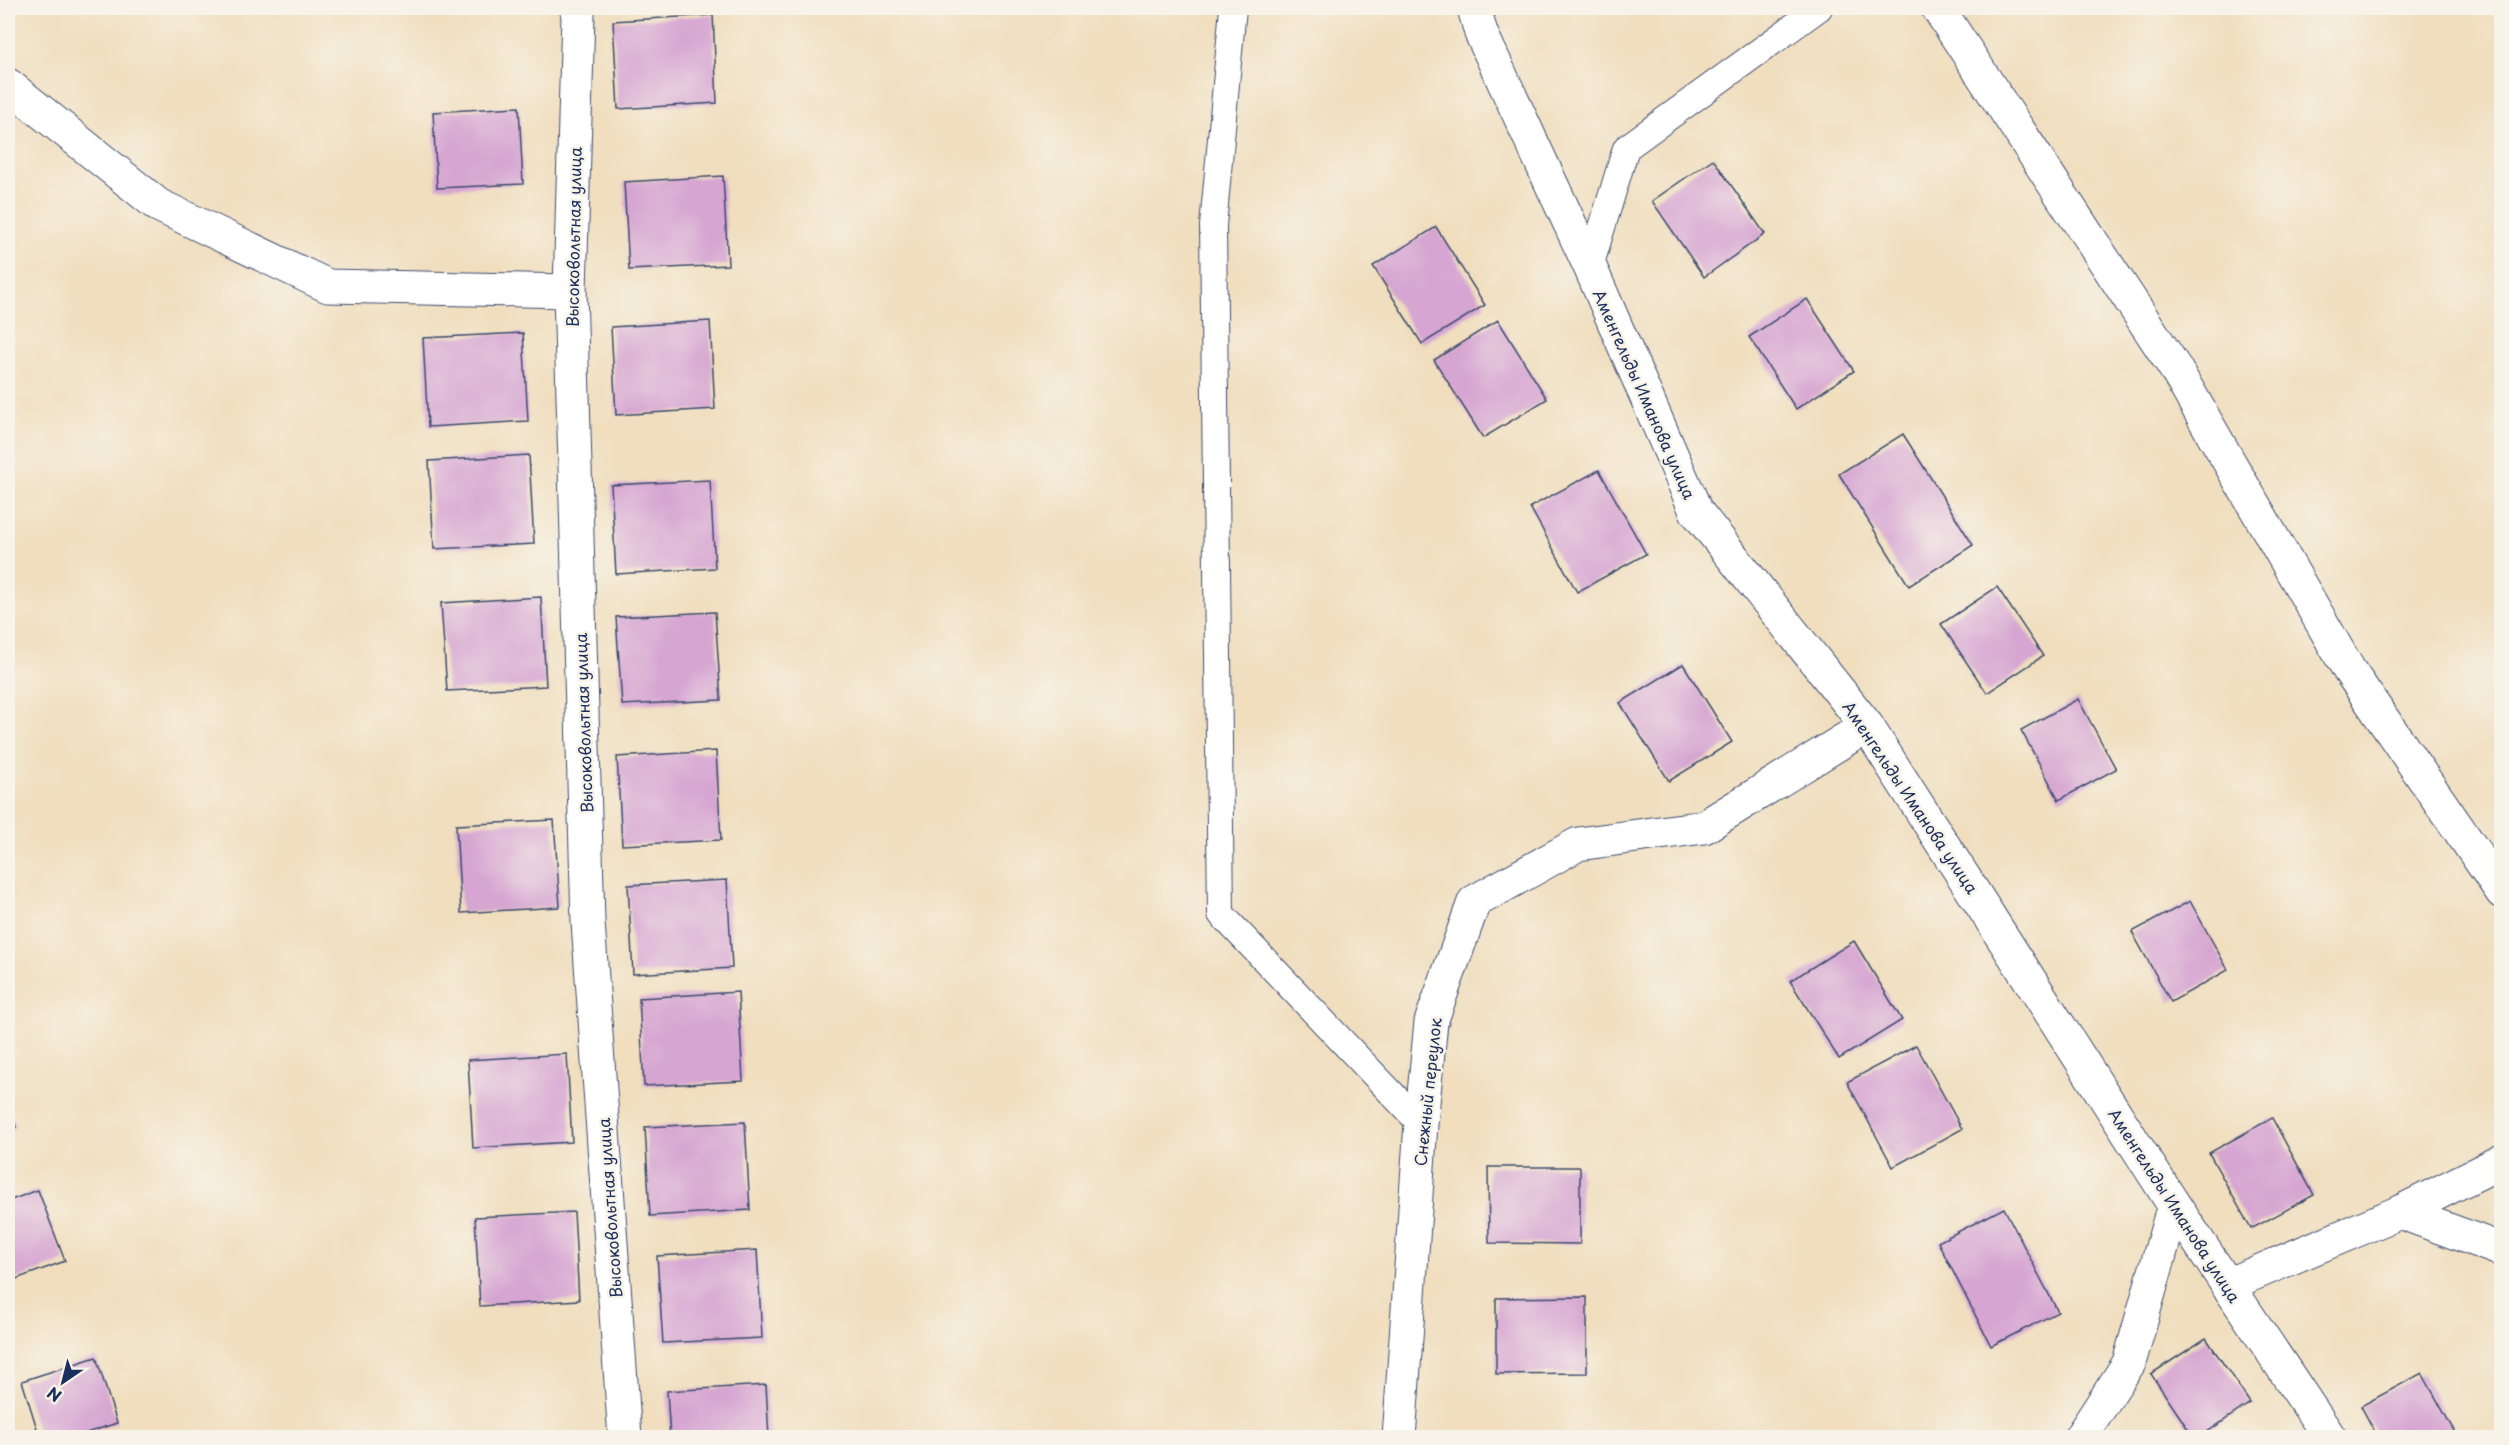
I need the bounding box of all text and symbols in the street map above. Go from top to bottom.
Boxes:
street label: Высоковольтная улица [559,147,587,327]
street label: Аменгельды Иманова улица [1588,285,1702,503]
street label: Высоковольтная улица [568,632,598,814]
street label: Аменгельды Иманова улица [1837,696,1985,898]
street label: Снежный переулок [1407,1016,1447,1167]
street label: Аменгельды Иманова улица [2103,1103,2247,1307]
street label: Высоковольтная улица [591,1117,627,1299]
north arrow [33,1352,93,1412]
text: N [42,1382,66,1409]

